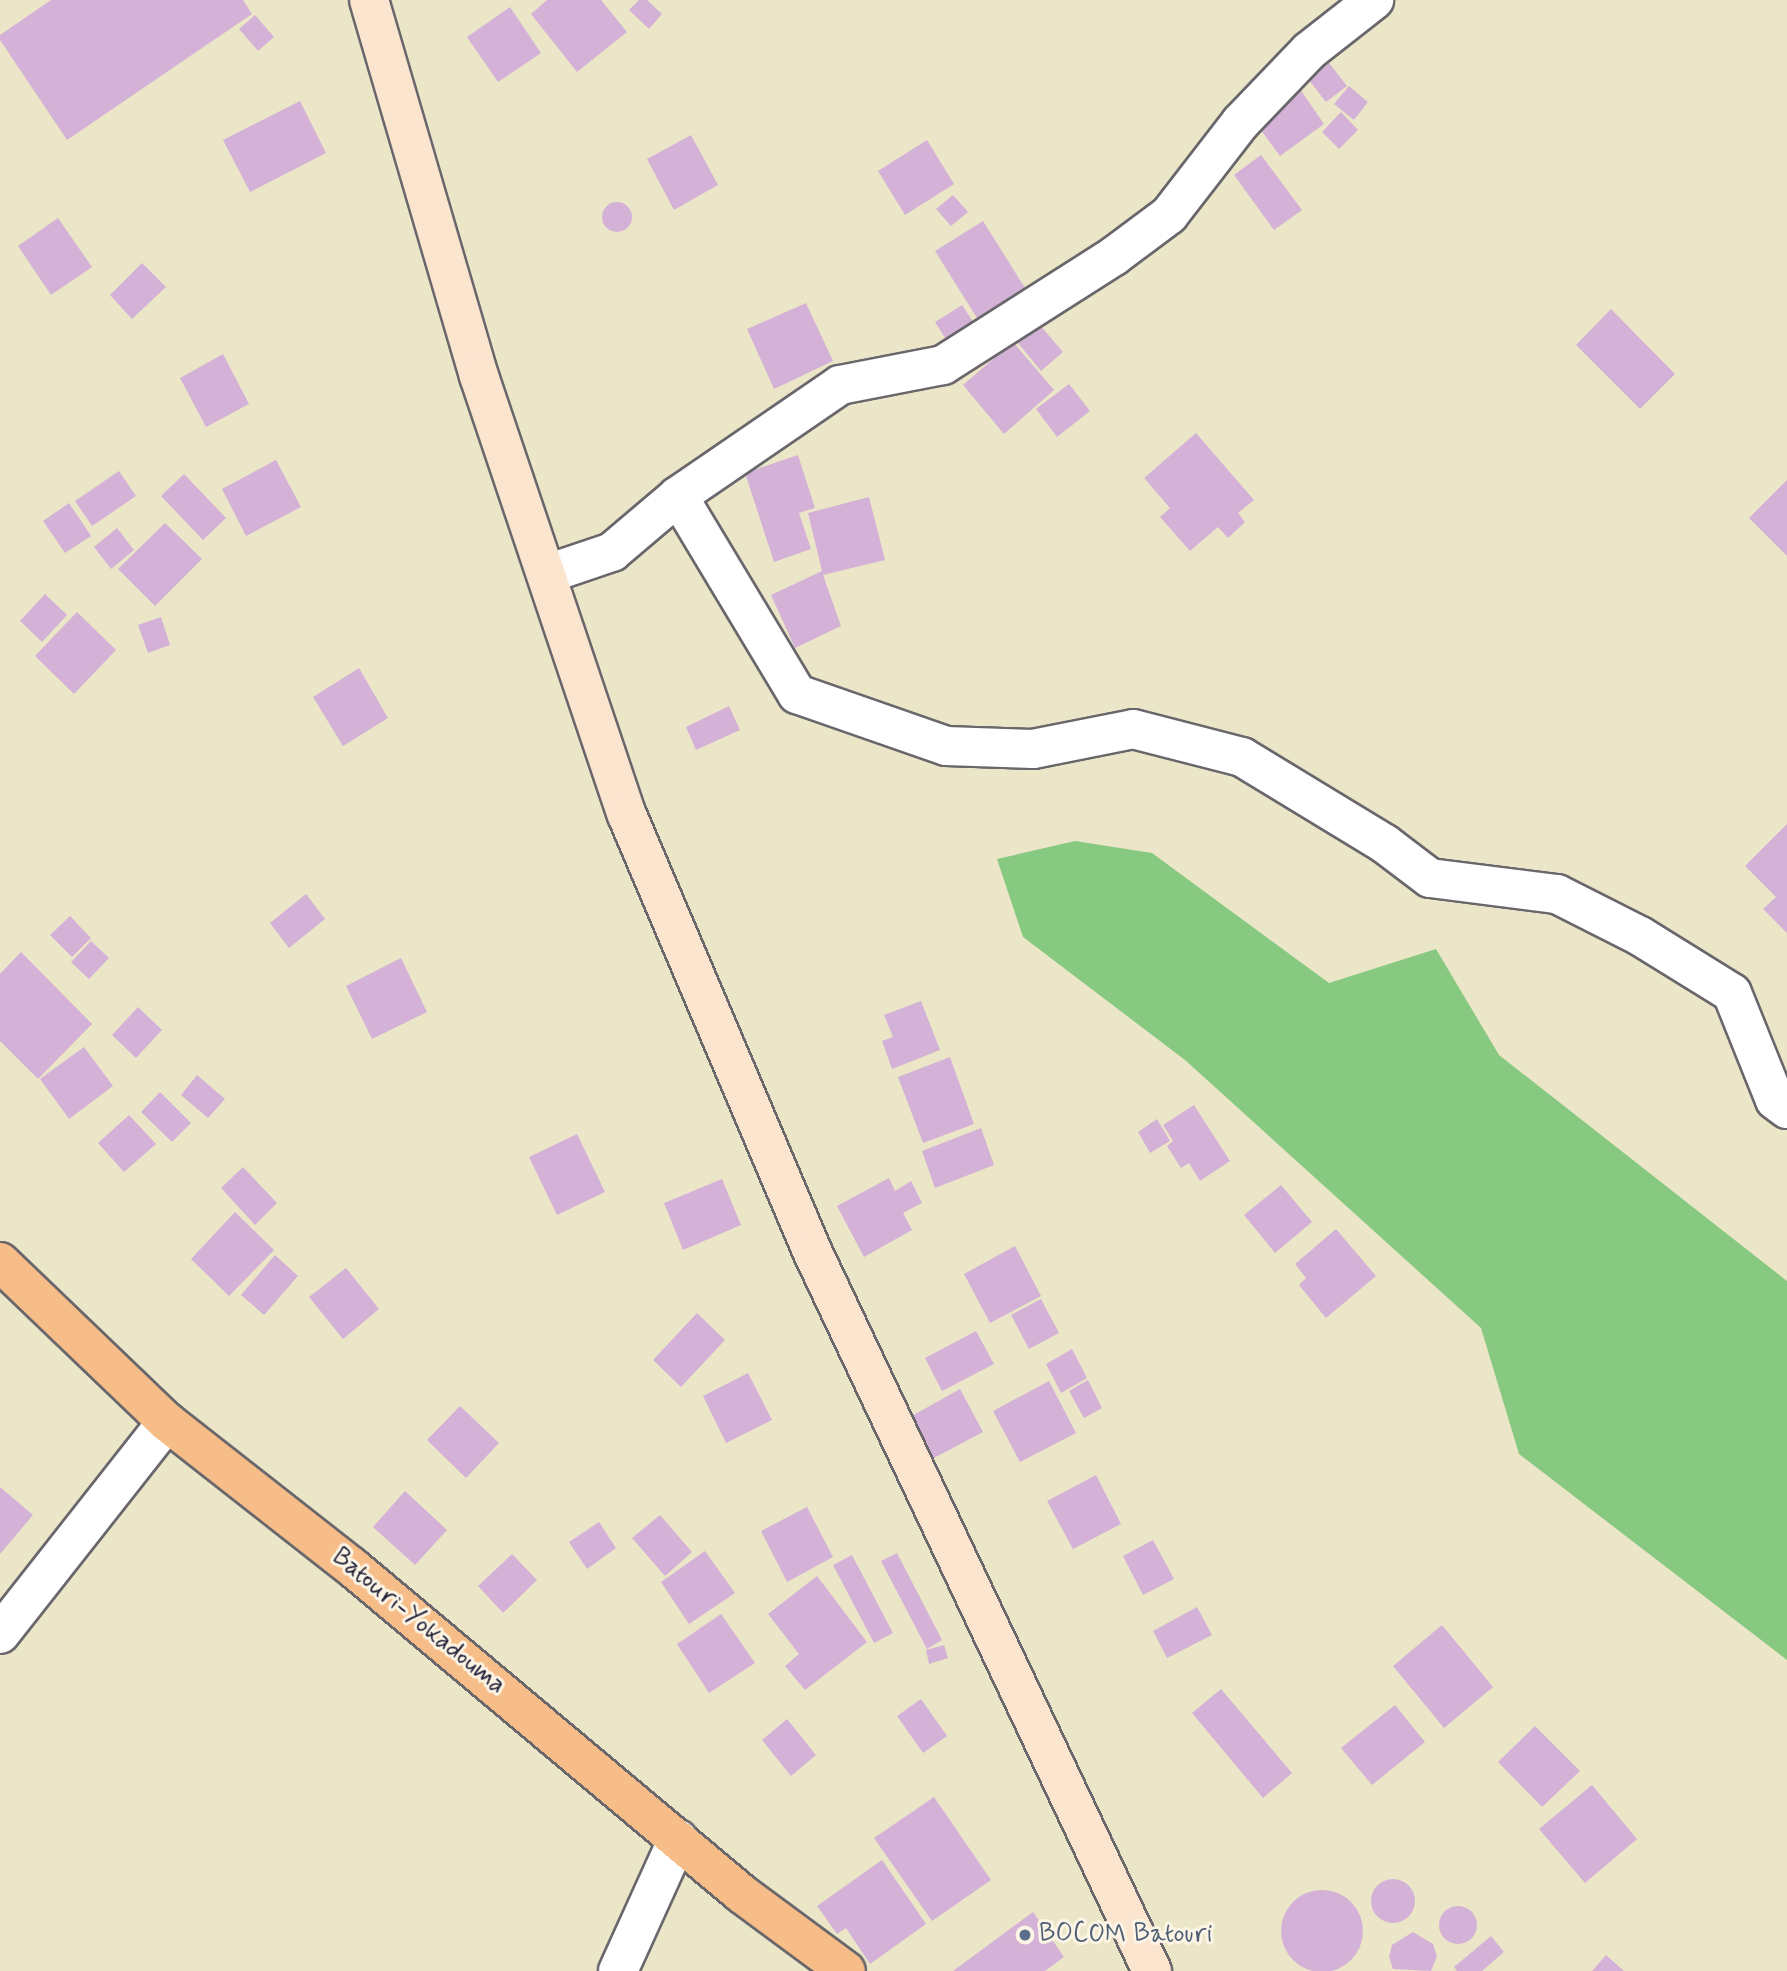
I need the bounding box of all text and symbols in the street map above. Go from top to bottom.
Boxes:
street label: Batouri-Yokadouma [325,1542,511,1702]
place label: BOCOM Batouri [1039,1919,1214,1951]
marker: BOCOM Batouri [1017,1927,1033,1943]

